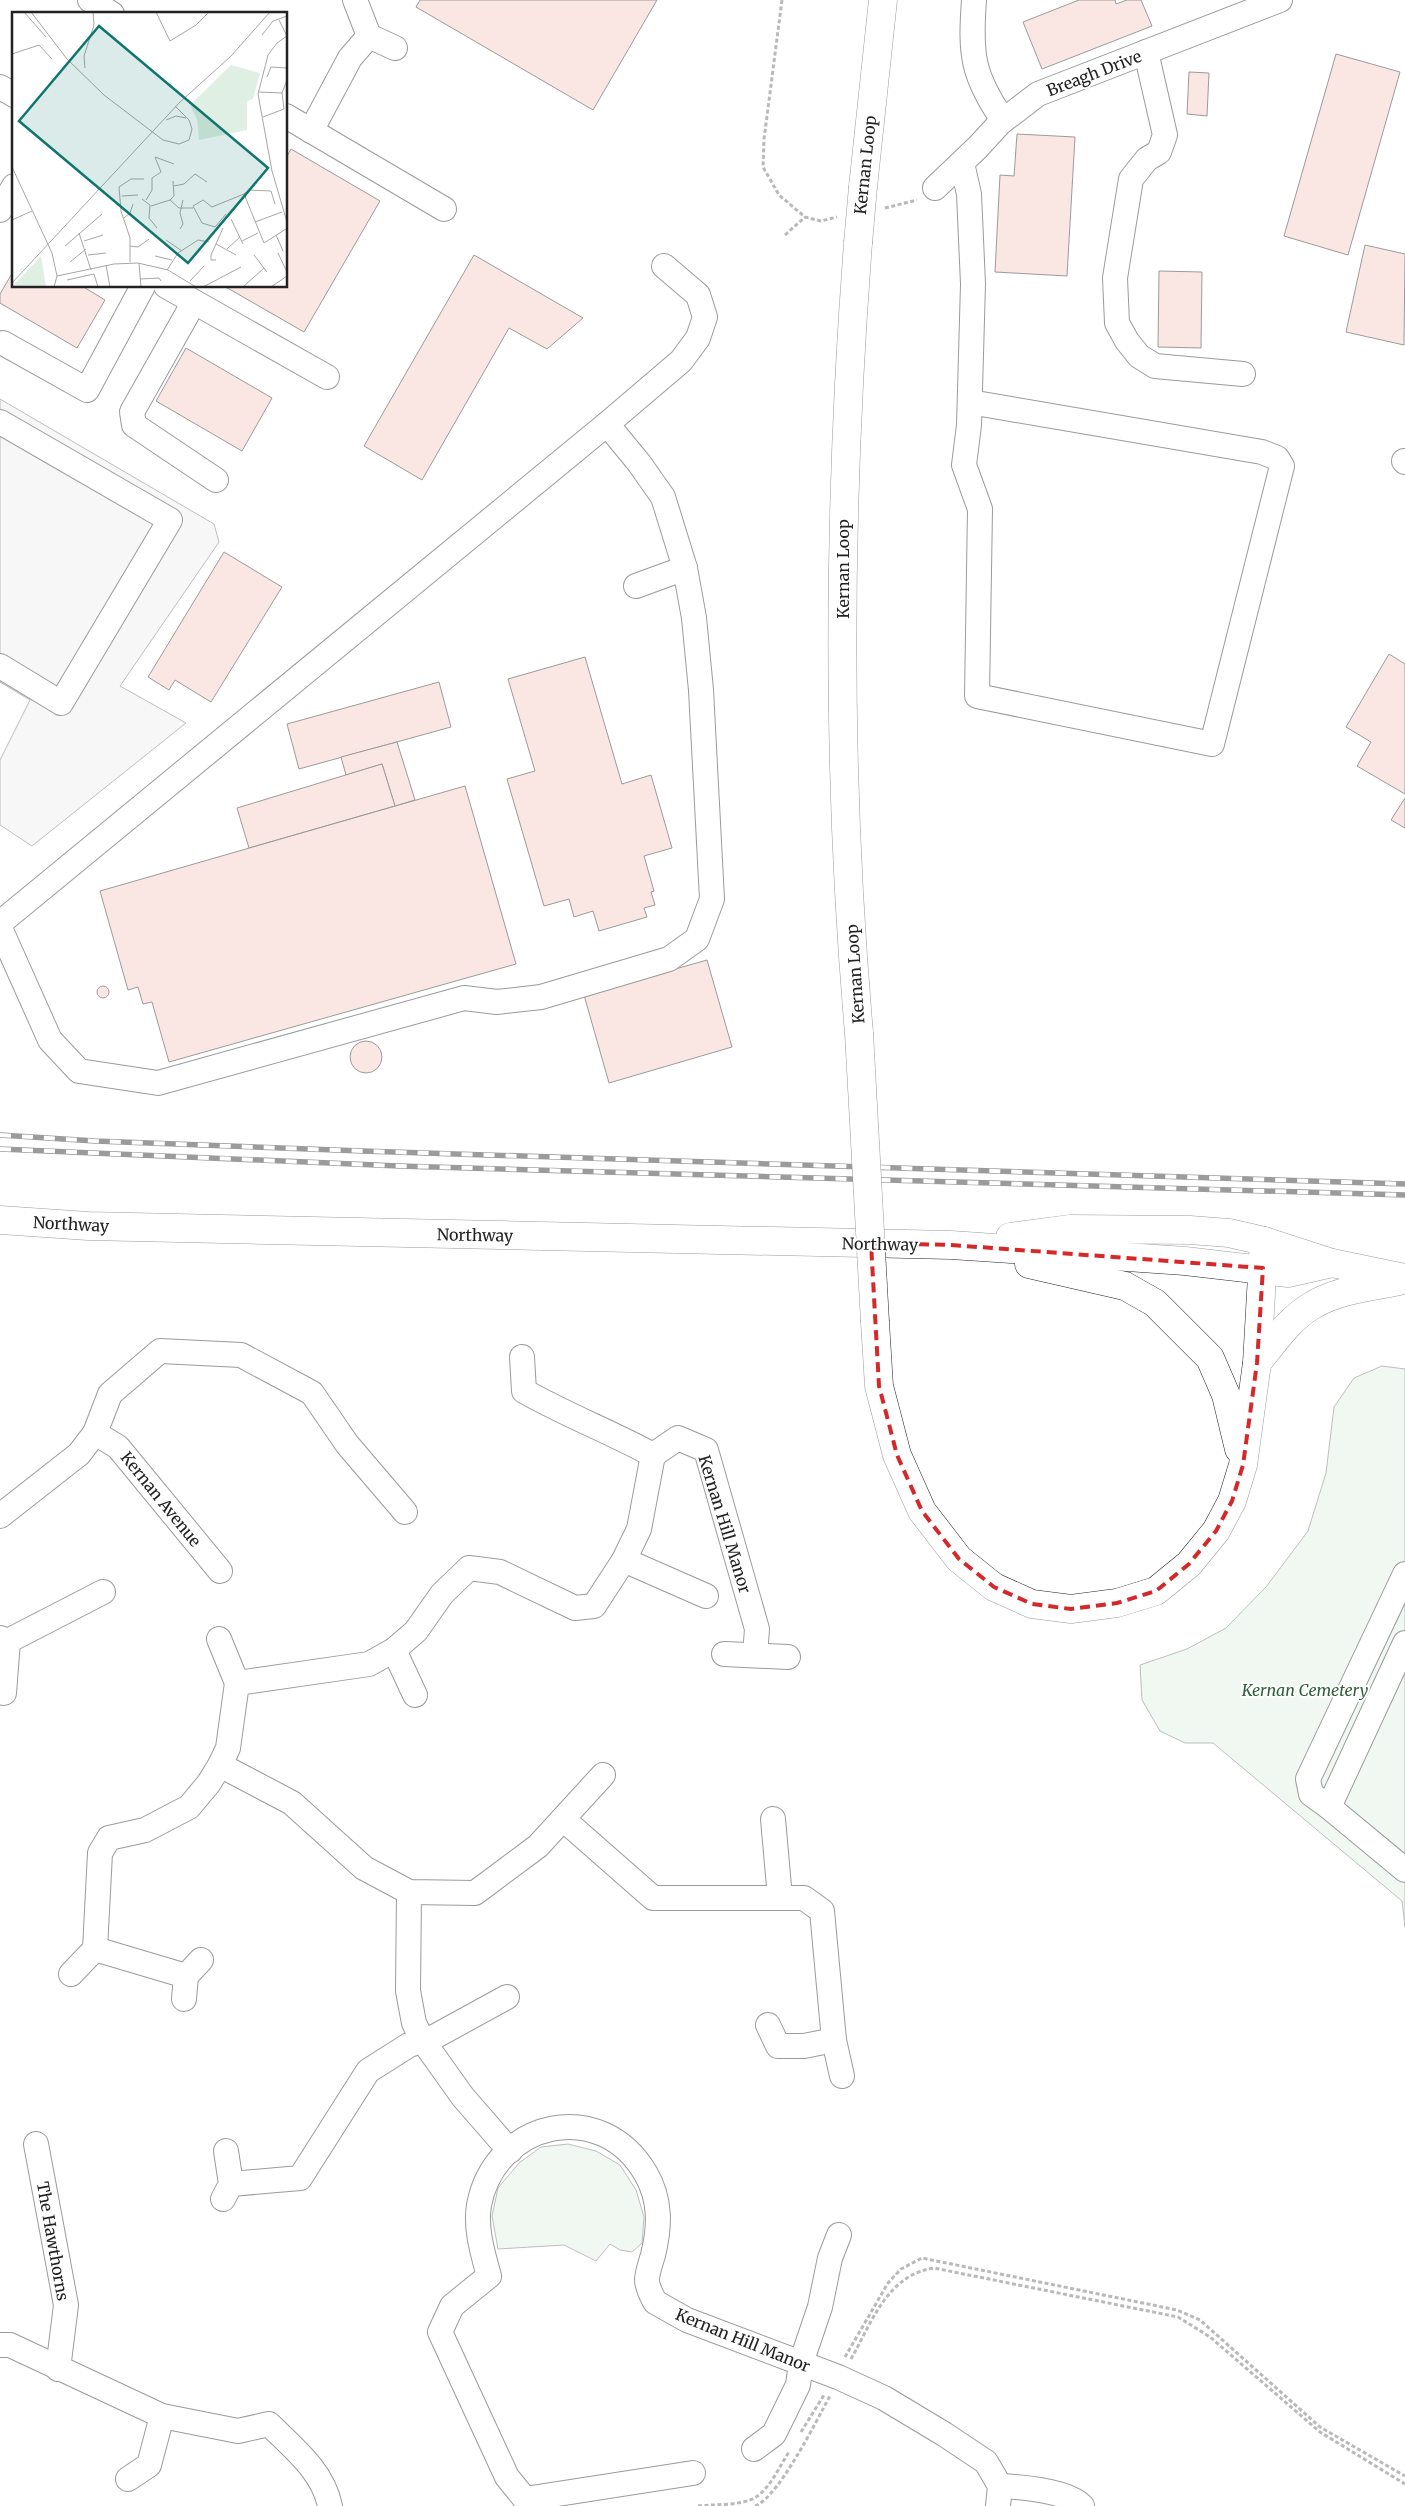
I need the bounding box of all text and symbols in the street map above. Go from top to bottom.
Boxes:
inset map [12,12,288,288]
street label: Breagh Drive [1044,46,1144,100]
street label: Kernan Loop [850,114,880,215]
street label: Kernan Loop [833,519,853,619]
street label: Kernan Loop [842,924,868,1024]
street label: Northway [32,1212,110,1236]
street label: Northway [437,1224,514,1246]
street label: Northway [842,1233,919,1255]
street label: Kernan Avenue [117,1447,205,1551]
street label: Kernan Hill Manor [694,1453,756,1595]
park label: Kernan Cemetery [1241,1680,1369,1700]
street label: The Hawthorns [33,2180,73,2302]
street label: Kernan Hill Manor [673,2304,813,2376]

